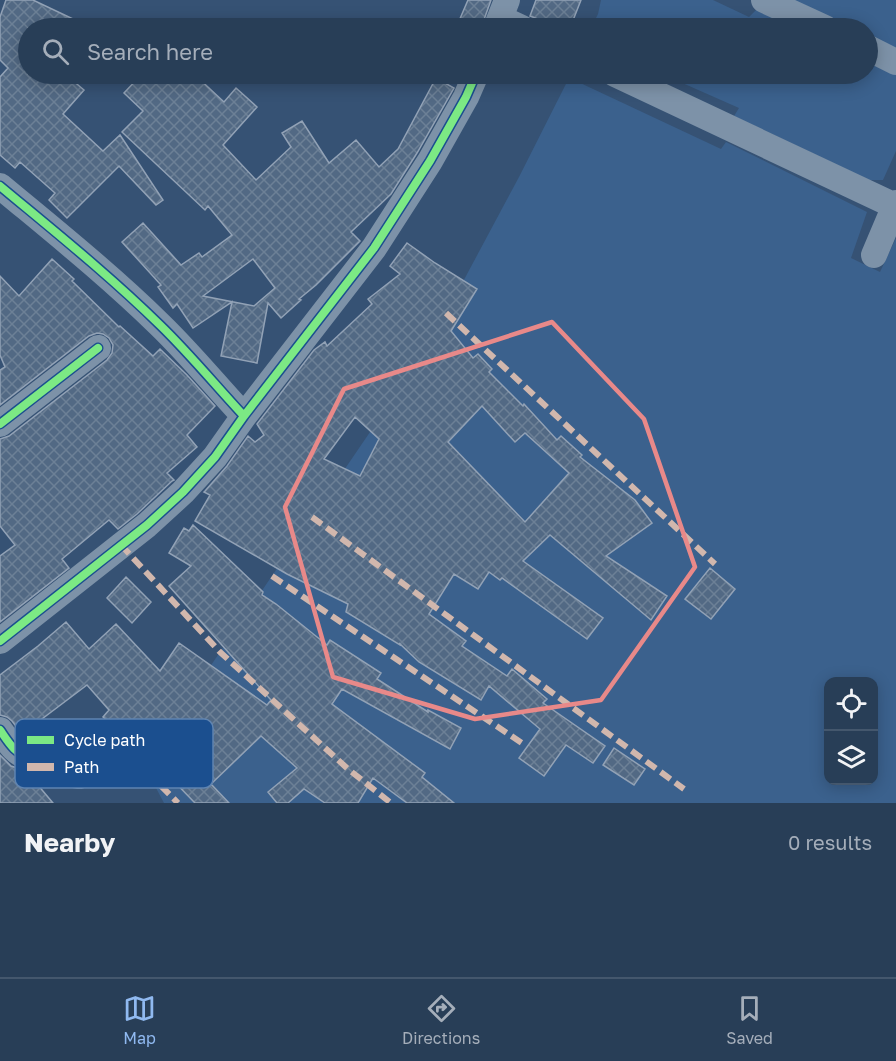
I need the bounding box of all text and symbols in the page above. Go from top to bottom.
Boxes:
search box [18,18,878,84]
icon: search [39,35,72,68]
text: Search here [87,38,213,65]
map controls [824,677,878,785]
button: locate [824,677,878,731]
legend [15,719,213,788]
text: Cycle path [64,730,145,750]
button: layers [824,731,878,785]
text: Path [64,757,99,777]
text: Nearby [24,827,115,858]
text: 0 results [788,830,872,854]
tab: Map [123,992,156,1048]
tab: Directions [402,992,480,1048]
tab: Saved [726,992,773,1048]

